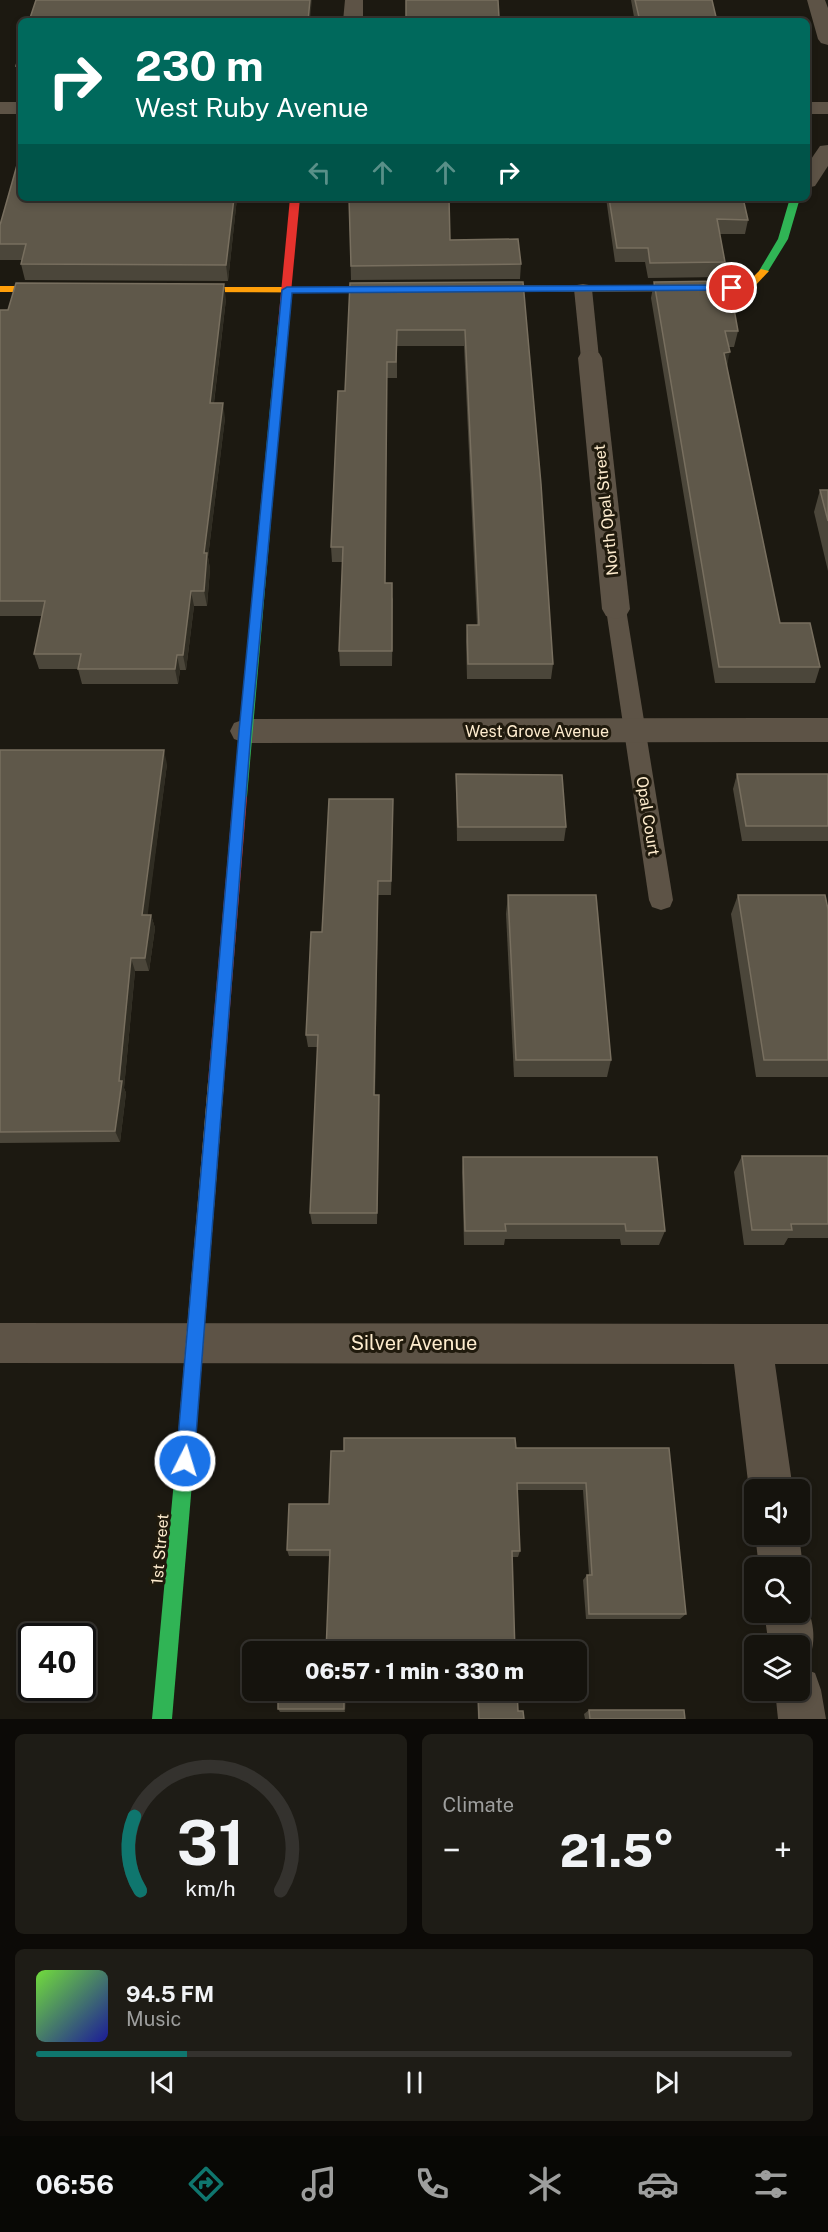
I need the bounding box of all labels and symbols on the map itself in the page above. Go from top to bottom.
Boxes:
pin [706,262,757,313]
street label: North Opal Street [590,444,622,576]
street label: West Grove Avenue [465,722,609,741]
street label: Opal Court [632,775,664,857]
street label: Silver Avenue [351,1331,477,1355]
position arrow [153,1429,217,1493]
street label: 1st Street [147,1513,173,1585]
speed limit sign: 40 [18,1623,96,1701]

